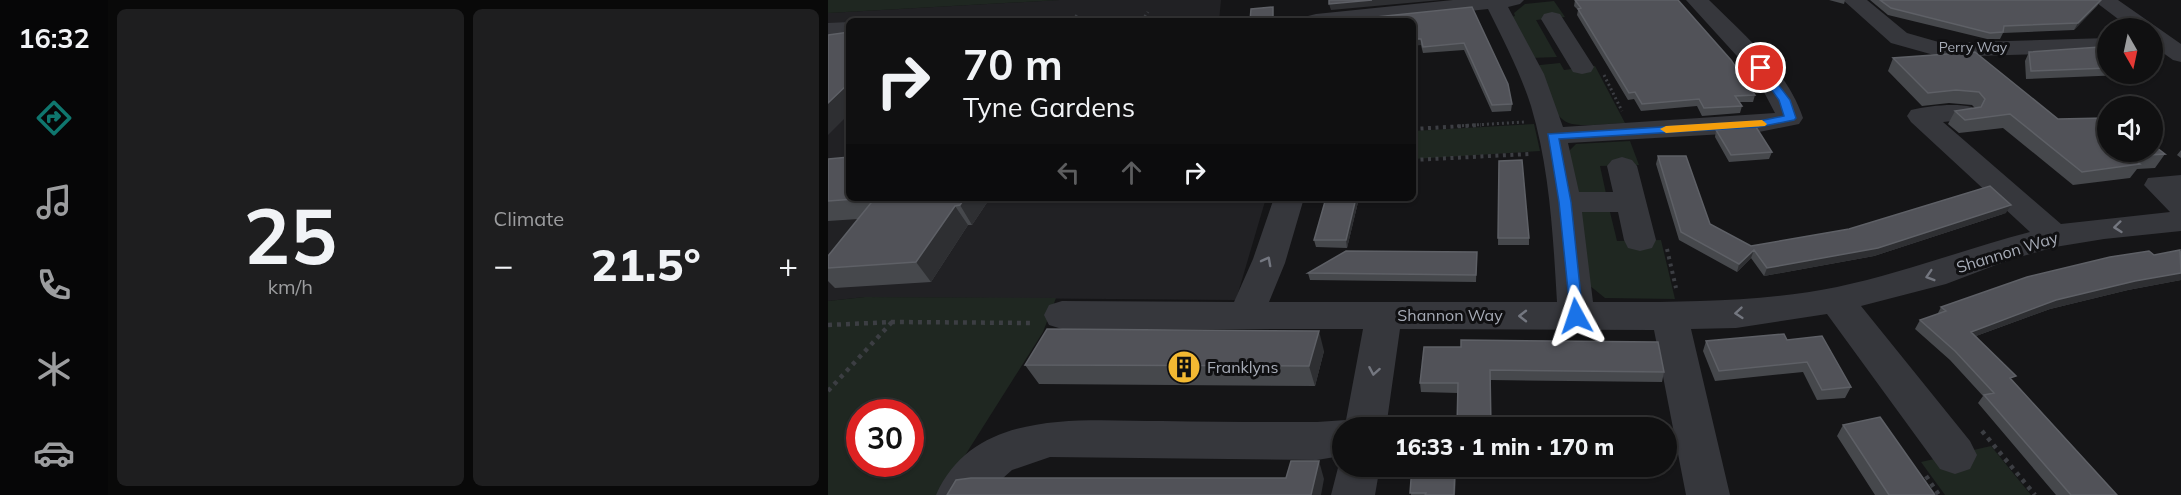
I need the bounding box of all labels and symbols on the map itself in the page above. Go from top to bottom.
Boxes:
north arrow [2097,18,2163,84]
street label: Perry Way [1939,38,2008,56]
pin [1735,42,1786,93]
one-way arrow [2113,220,2122,233]
street label: Shannon Way [1954,227,2061,277]
one-way arrow [1260,257,1271,267]
one-way arrow [1925,269,1936,281]
position arrow [1544,284,1608,348]
street label: Shannon Way [1397,305,1503,325]
one-way arrow [1734,306,1744,319]
one-way arrow [1519,310,1528,322]
building icon: Franklyns [1166,349,1202,385]
place label: Franklyns [1207,357,1278,377]
one-way arrow [1369,367,1381,376]
speed limit sign: 30 [846,399,924,477]

